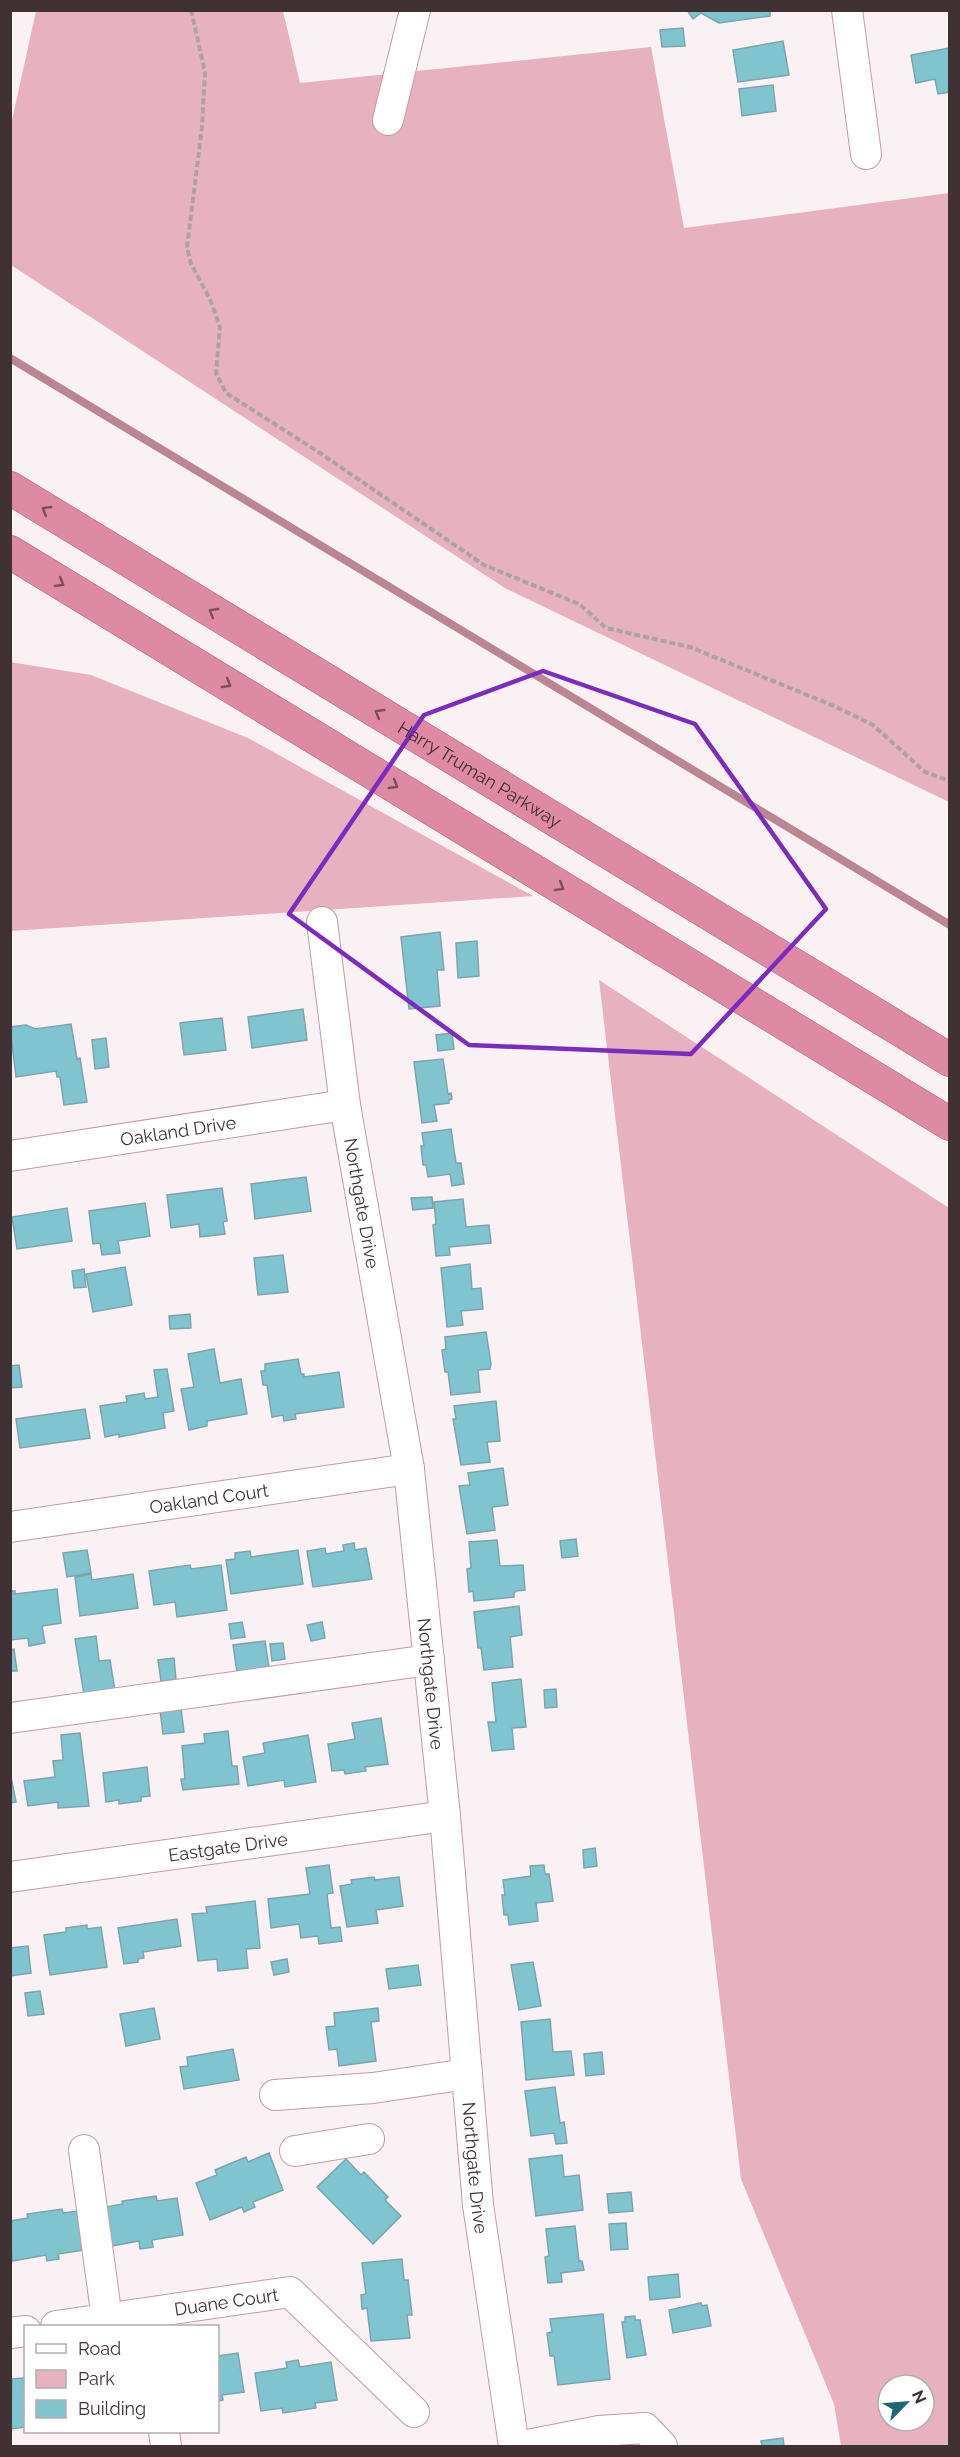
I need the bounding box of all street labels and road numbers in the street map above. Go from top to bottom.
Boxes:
street label: Harry Truman Parkway [394,716,566,832]
street label: Oakland Drive [119,1111,238,1150]
street label: Northgate Drive [340,1136,384,1270]
street label: Oakland Court [148,1479,270,1517]
street label: Northgate Drive [414,1617,449,1751]
street label: Eastgate Drive [167,1828,289,1865]
street label: Northgate Drive [459,2101,493,2235]
street label: Duane Court [173,2283,280,2319]

